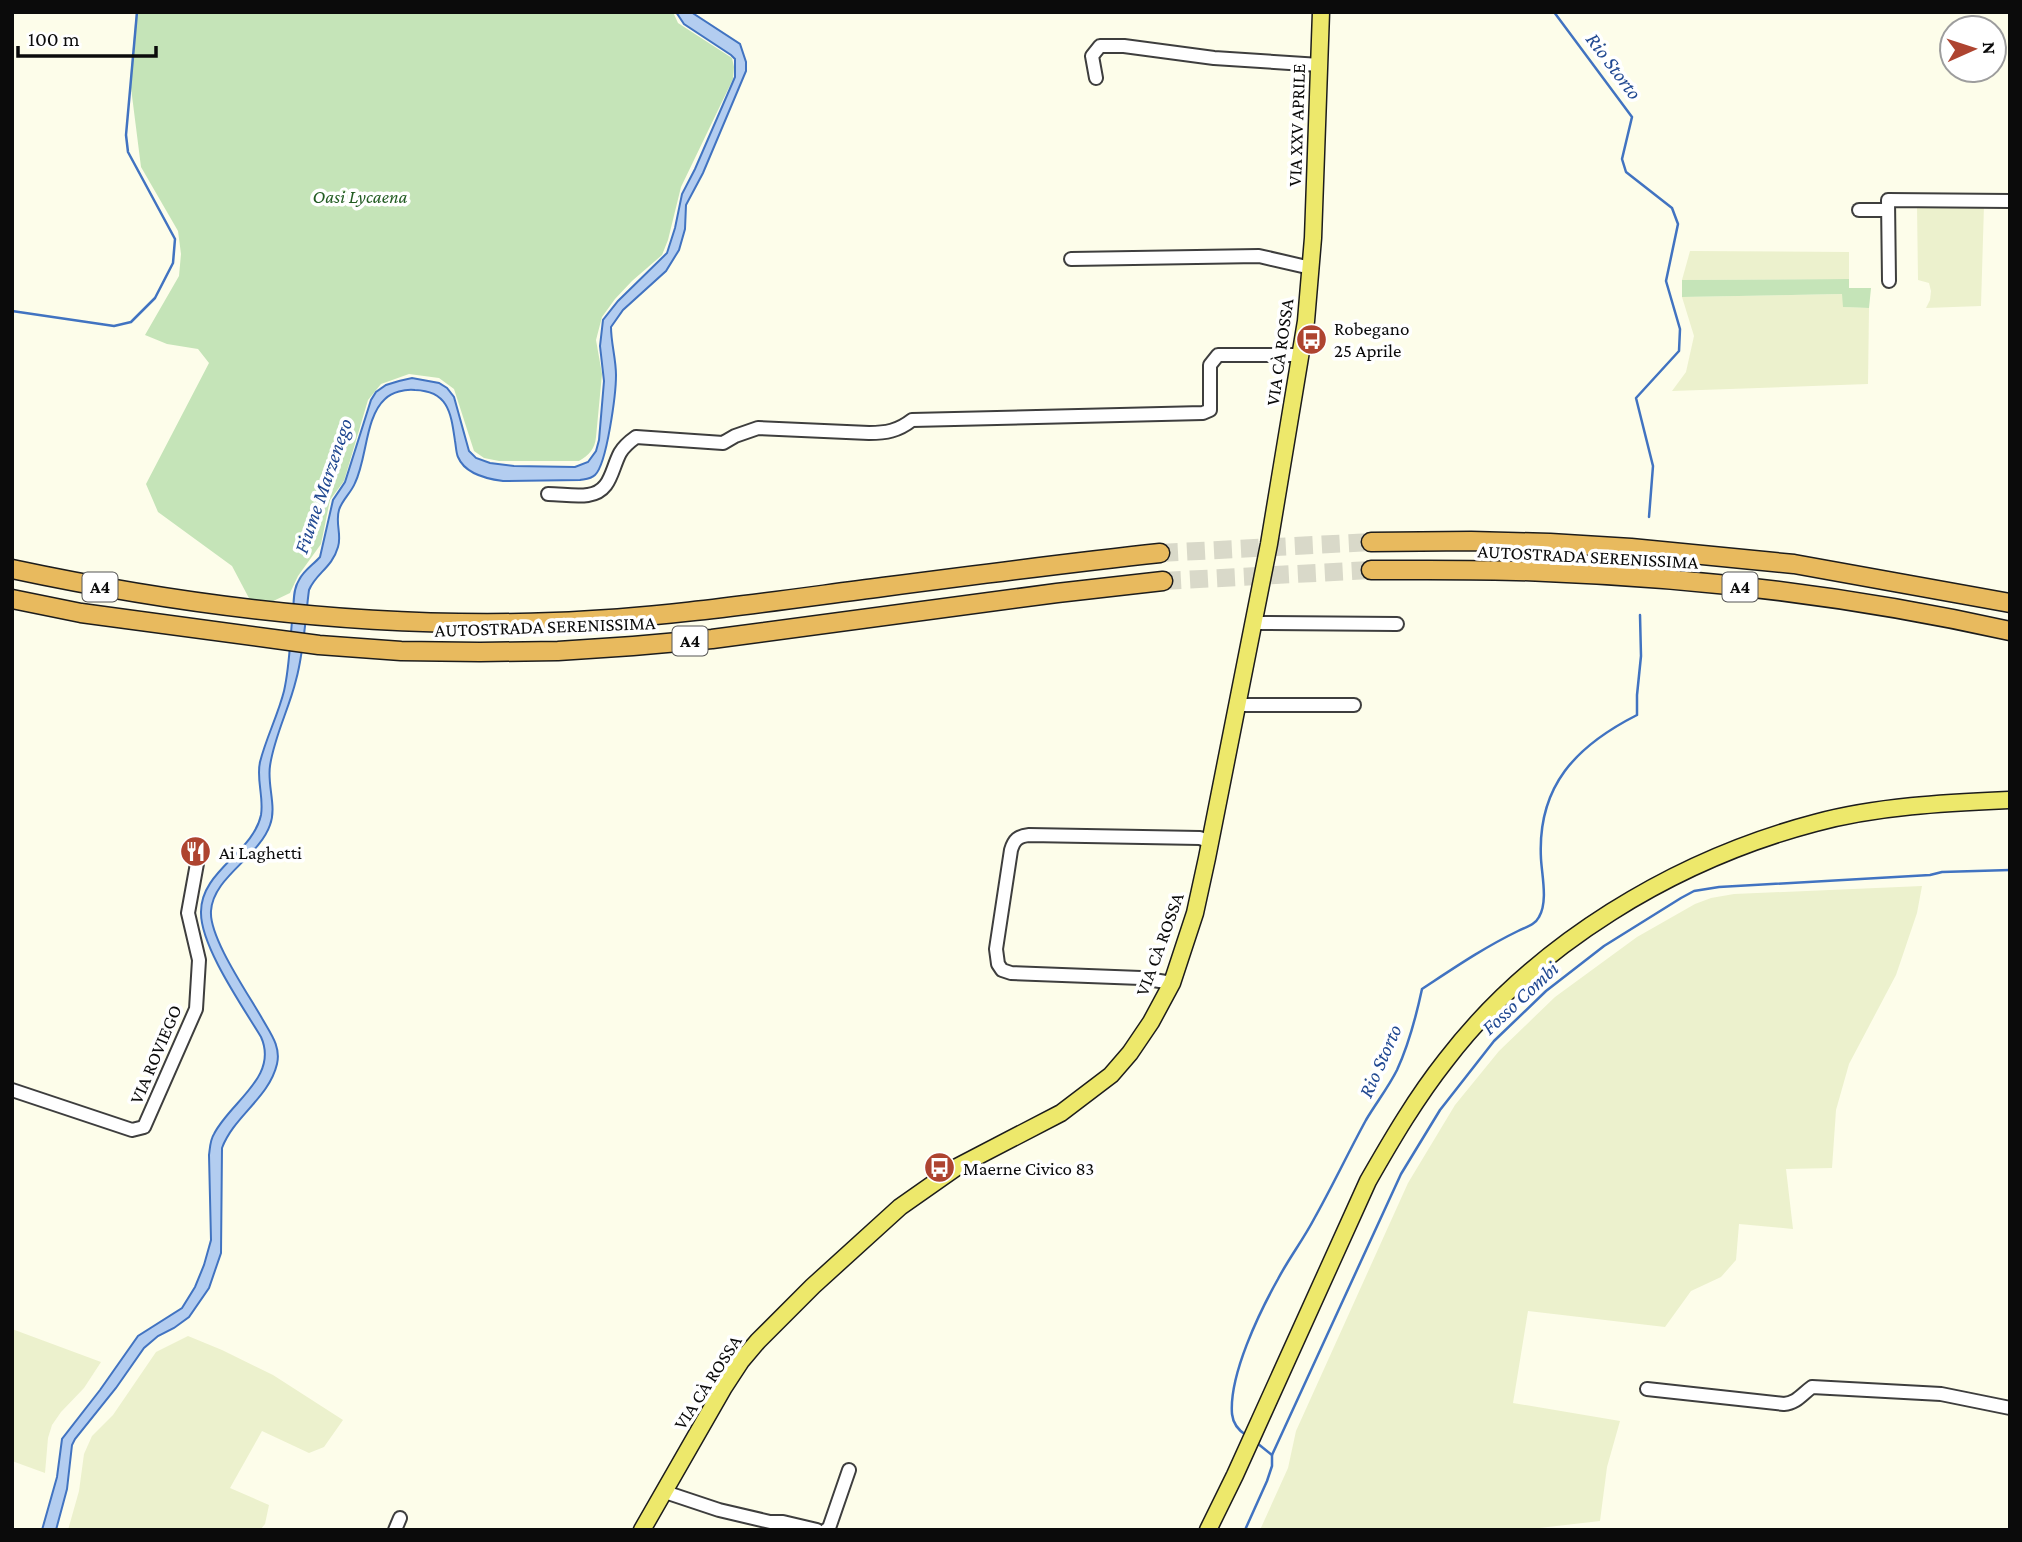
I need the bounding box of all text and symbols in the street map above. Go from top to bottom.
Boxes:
scale bar [18,14,156,58]
north arrow [1938,14,2008,84]
text: 100 m [28,27,80,51]
water label: Rio Storto [1581,28,1647,104]
text: N [1979,41,2000,55]
street label: VIA XXV APRILE [1284,63,1309,187]
park label: Oasi Lycaena [313,186,408,207]
street label: VIA CÀ ROSSA [1262,297,1297,407]
place label: Robegano 25 Aprile [1334,318,1409,361]
bus stop icon: Robegano 25 Aprile [1294,322,1328,356]
water label: Fiume Marzenego [289,415,357,557]
street label: AUTOSTRADA SERENISSIMA [1477,540,1699,573]
road number: A4 [82,572,118,602]
road number: A4 [1722,572,1758,602]
street label: AUTOSTRADA SERENISSIMA [434,612,656,641]
road number: A4 [672,626,708,656]
restaurant icon: Ai Laghetti [179,835,213,869]
place label: Ai Laghetti [219,842,302,863]
street label: VIA CÀ ROSSA [1131,890,1188,999]
water label: Fosso Combi [1477,956,1564,1040]
street label: VIA ROVIEGO [125,1002,186,1107]
water label: Rio Storto [1353,1021,1407,1101]
bus stop icon: Maerne Civico 83 [923,1151,957,1185]
place label: Maerne Civico 83 [963,1158,1094,1179]
street label: VIA CÀ ROSSA [669,1331,746,1433]

